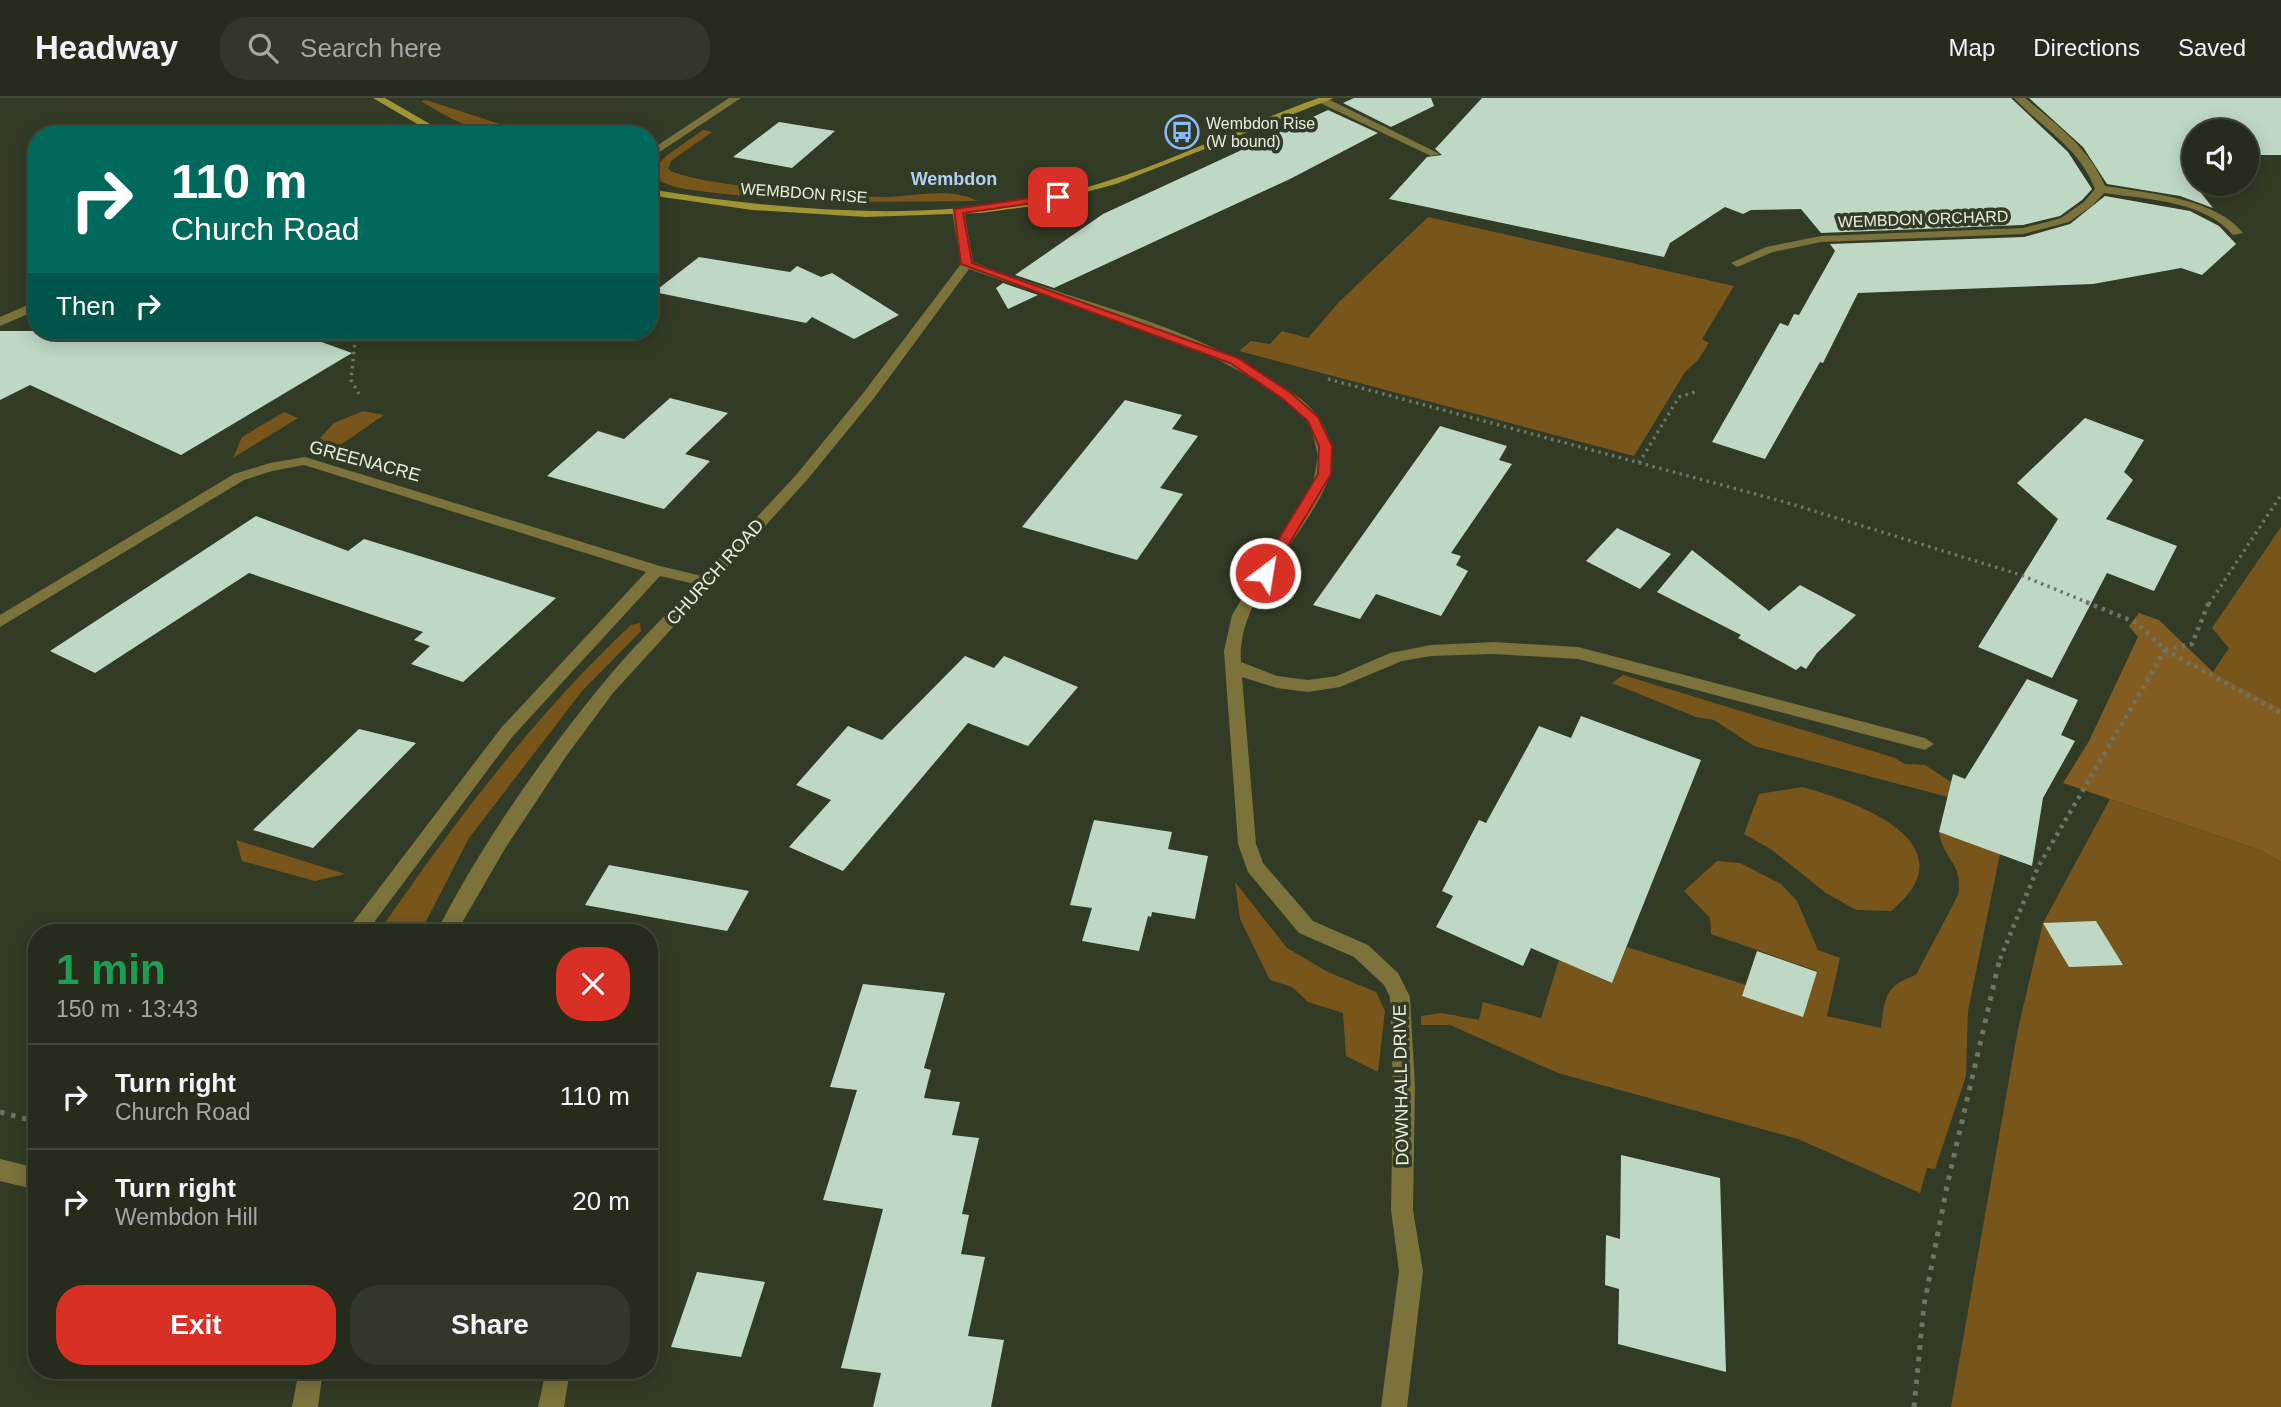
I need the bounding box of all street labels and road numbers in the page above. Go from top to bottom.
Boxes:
street label: WEMBDON RISE [740,180,868,206]
street label: WEMBDON ORCHARD [1837,208,2009,230]
street label: GREENACRE [307,437,423,485]
street label: CHURCH ROAD [662,515,768,629]
street label: DOWNHALL DRIVE [1390,1004,1412,1166]

